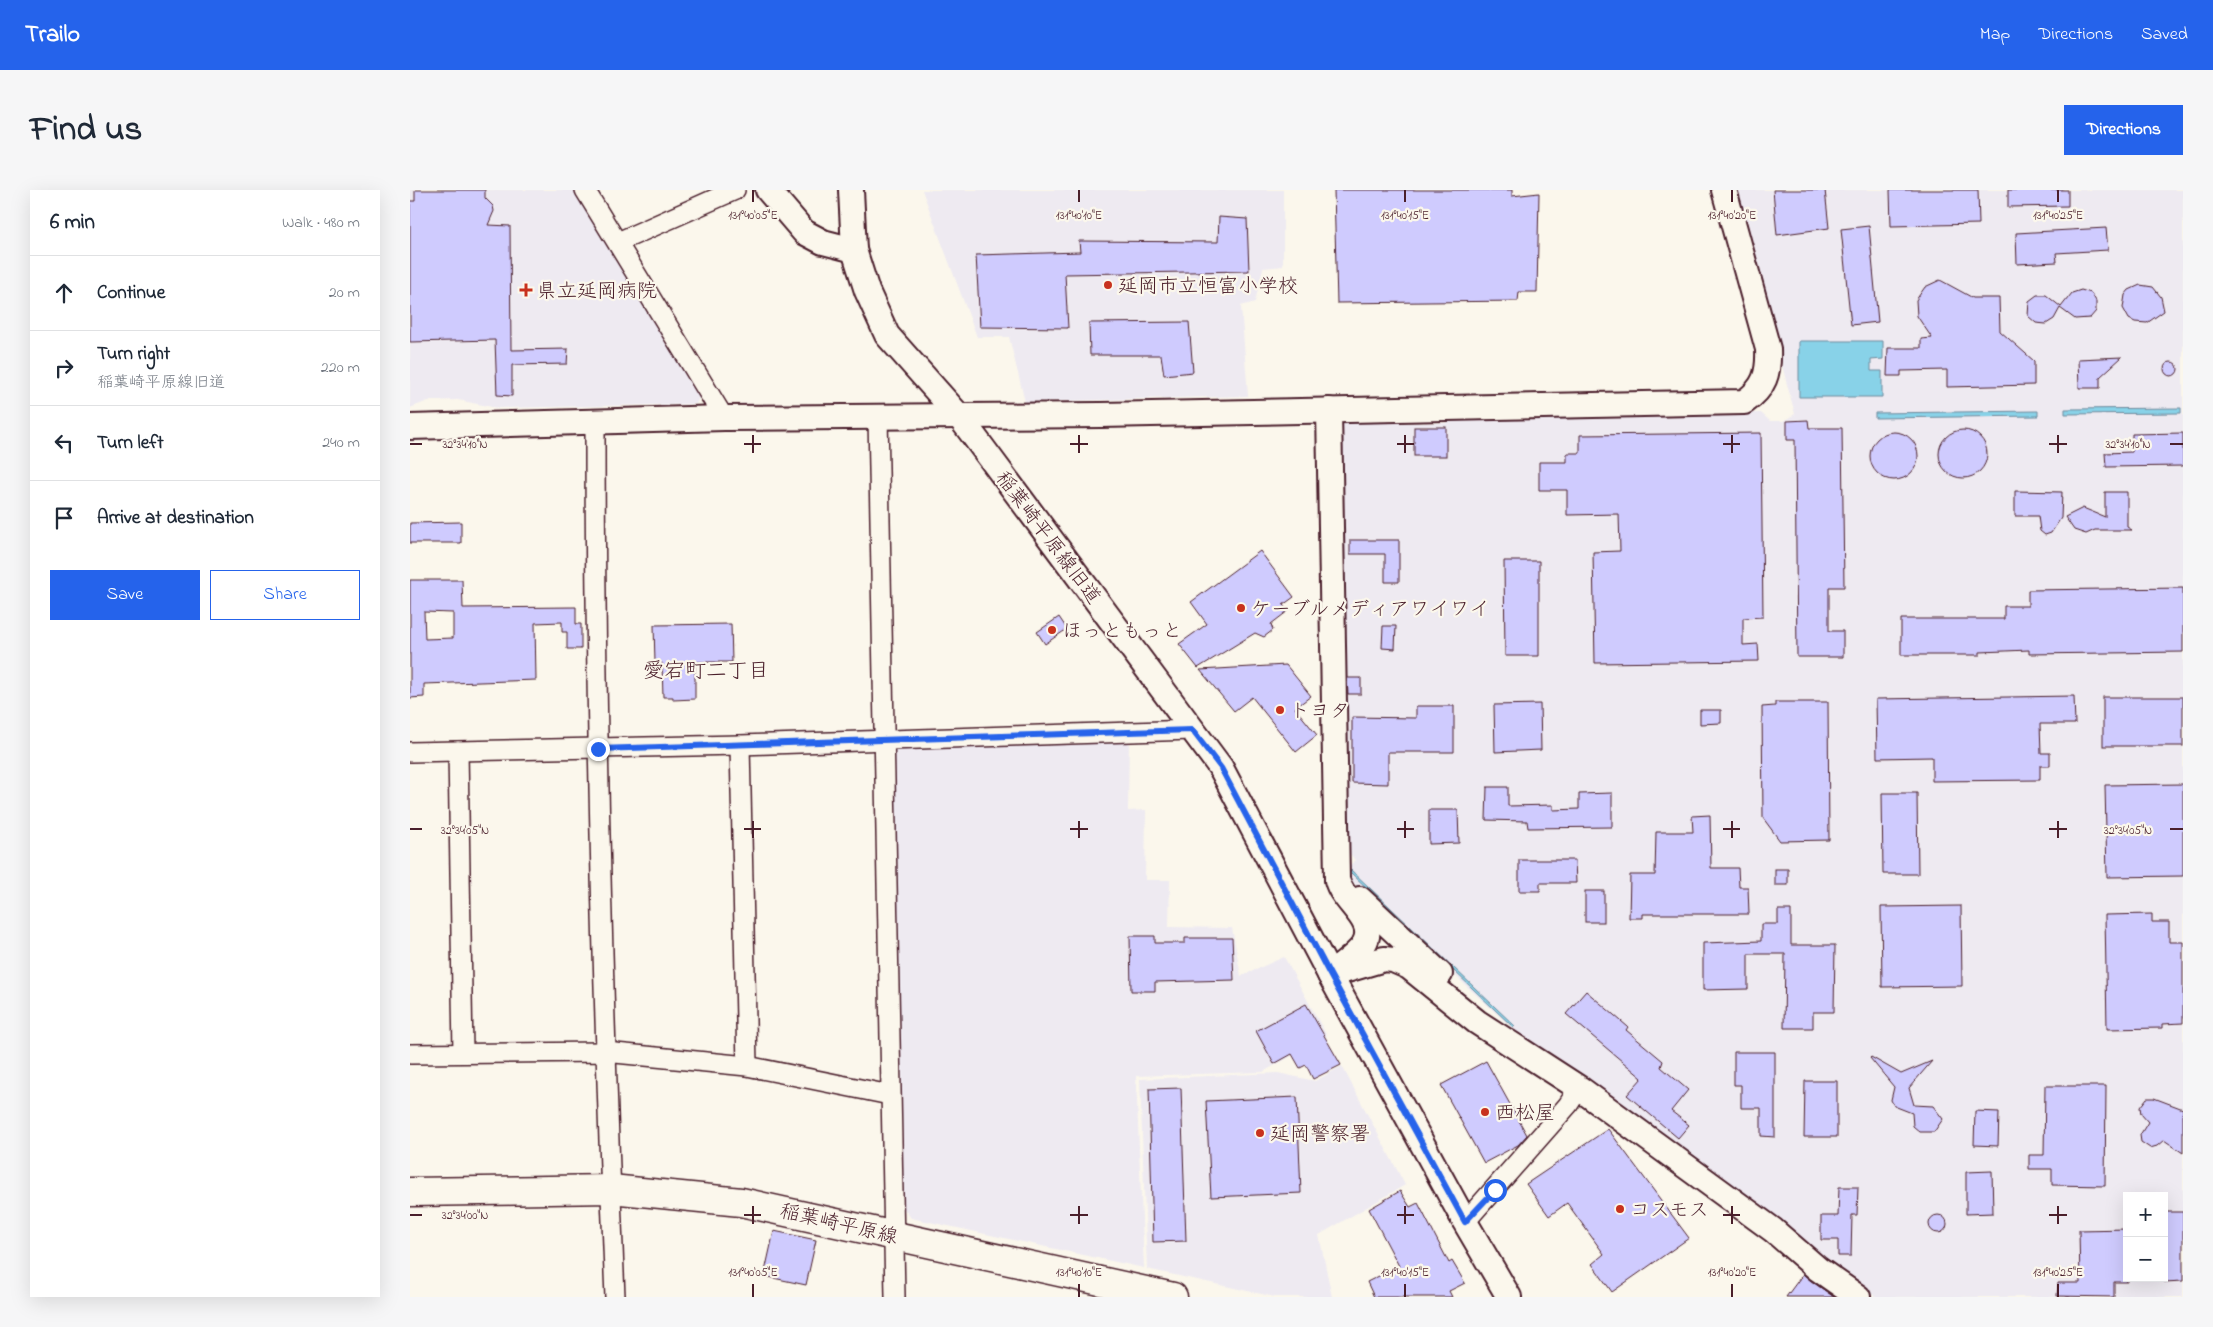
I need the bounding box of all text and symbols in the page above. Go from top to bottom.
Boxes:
text: Trailo [25,18,80,53]
text: Map [1980,22,2010,48]
text: Directions [2038,22,2113,48]
text: Saved [2141,22,2188,48]
text: Find us [30,105,142,156]
button: Directions [2064,105,2183,155]
text: 131°40'05"E [728,207,778,225]
text: 131°40'10"E [1056,207,1102,225]
text: 131°40'15"E [1381,207,1429,225]
text: 131°40'20"E [1708,207,1756,225]
text: 131°40'25"E [2033,207,2083,225]
text: 6 min [50,208,95,238]
text: Walk · 480 m [282,211,360,235]
place label: 延岡市立恒富小学校 [1118,273,1298,302]
place label: 県立延岡病院 [537,278,657,307]
icon: ahead [50,279,78,307]
marker: 延岡市立恒富小学校 [1102,279,1114,291]
text: Continue [97,280,165,307]
text: 20 m [329,281,360,305]
marker: 県立延岡病院 [519,283,533,297]
text: Turn right [97,341,170,368]
icon: right [50,354,78,382]
text: 220 m [321,356,360,380]
text: 稲葉崎平原線旧道 [97,371,225,395]
icon: left [50,429,78,457]
text: Turn left [97,430,164,457]
text: 240 m [322,431,360,455]
text: 32°34'10"N [442,436,488,454]
text: 32°34'10"N [2105,436,2151,454]
street label: 稲葉崎平原線旧道 [987,466,1107,611]
icon: arrive [50,504,78,532]
text: Arrive at destination [97,505,254,532]
button: Save [50,570,200,620]
button: Share [210,570,360,620]
place label: ケーブルメディアワイワイ [1251,596,1489,625]
marker: ケーブルメディアワイワイ [1235,602,1247,614]
place label: ほっともっと [1062,618,1182,647]
marker: ほっともっと [1046,624,1058,636]
district label: 愛宕町二丁目 [643,657,769,687]
place label: トヨタ [1290,698,1350,727]
marker: トヨタ [1274,704,1286,716]
route end [587,738,610,761]
text: 32°34'05"N [441,822,489,840]
text: 32°34'05"N [2104,822,2152,840]
place label: 西松屋 [1495,1100,1555,1129]
marker: 西松屋 [1479,1106,1491,1118]
place label: 延岡警察署 [1270,1121,1370,1150]
marker: 延岡警察署 [1254,1127,1266,1139]
route start [1484,1179,1507,1202]
map controls [2123,1192,2168,1282]
button: + [2123,1192,2168,1237]
place label: コスモス [1630,1197,1709,1226]
street label: 稲葉崎平原線 [777,1198,900,1253]
marker: コスモス [1614,1203,1626,1215]
text: 32°34'00"N [442,1207,488,1225]
button: − [2123,1237,2168,1282]
text: 131°40'05"E [728,1264,778,1282]
text: 131°40'10"E [1056,1264,1102,1282]
text: 131°40'15"E [1381,1264,1429,1282]
text: 131°40'20"E [1708,1264,1756,1282]
text: 131°40'25"E [2033,1264,2083,1282]

